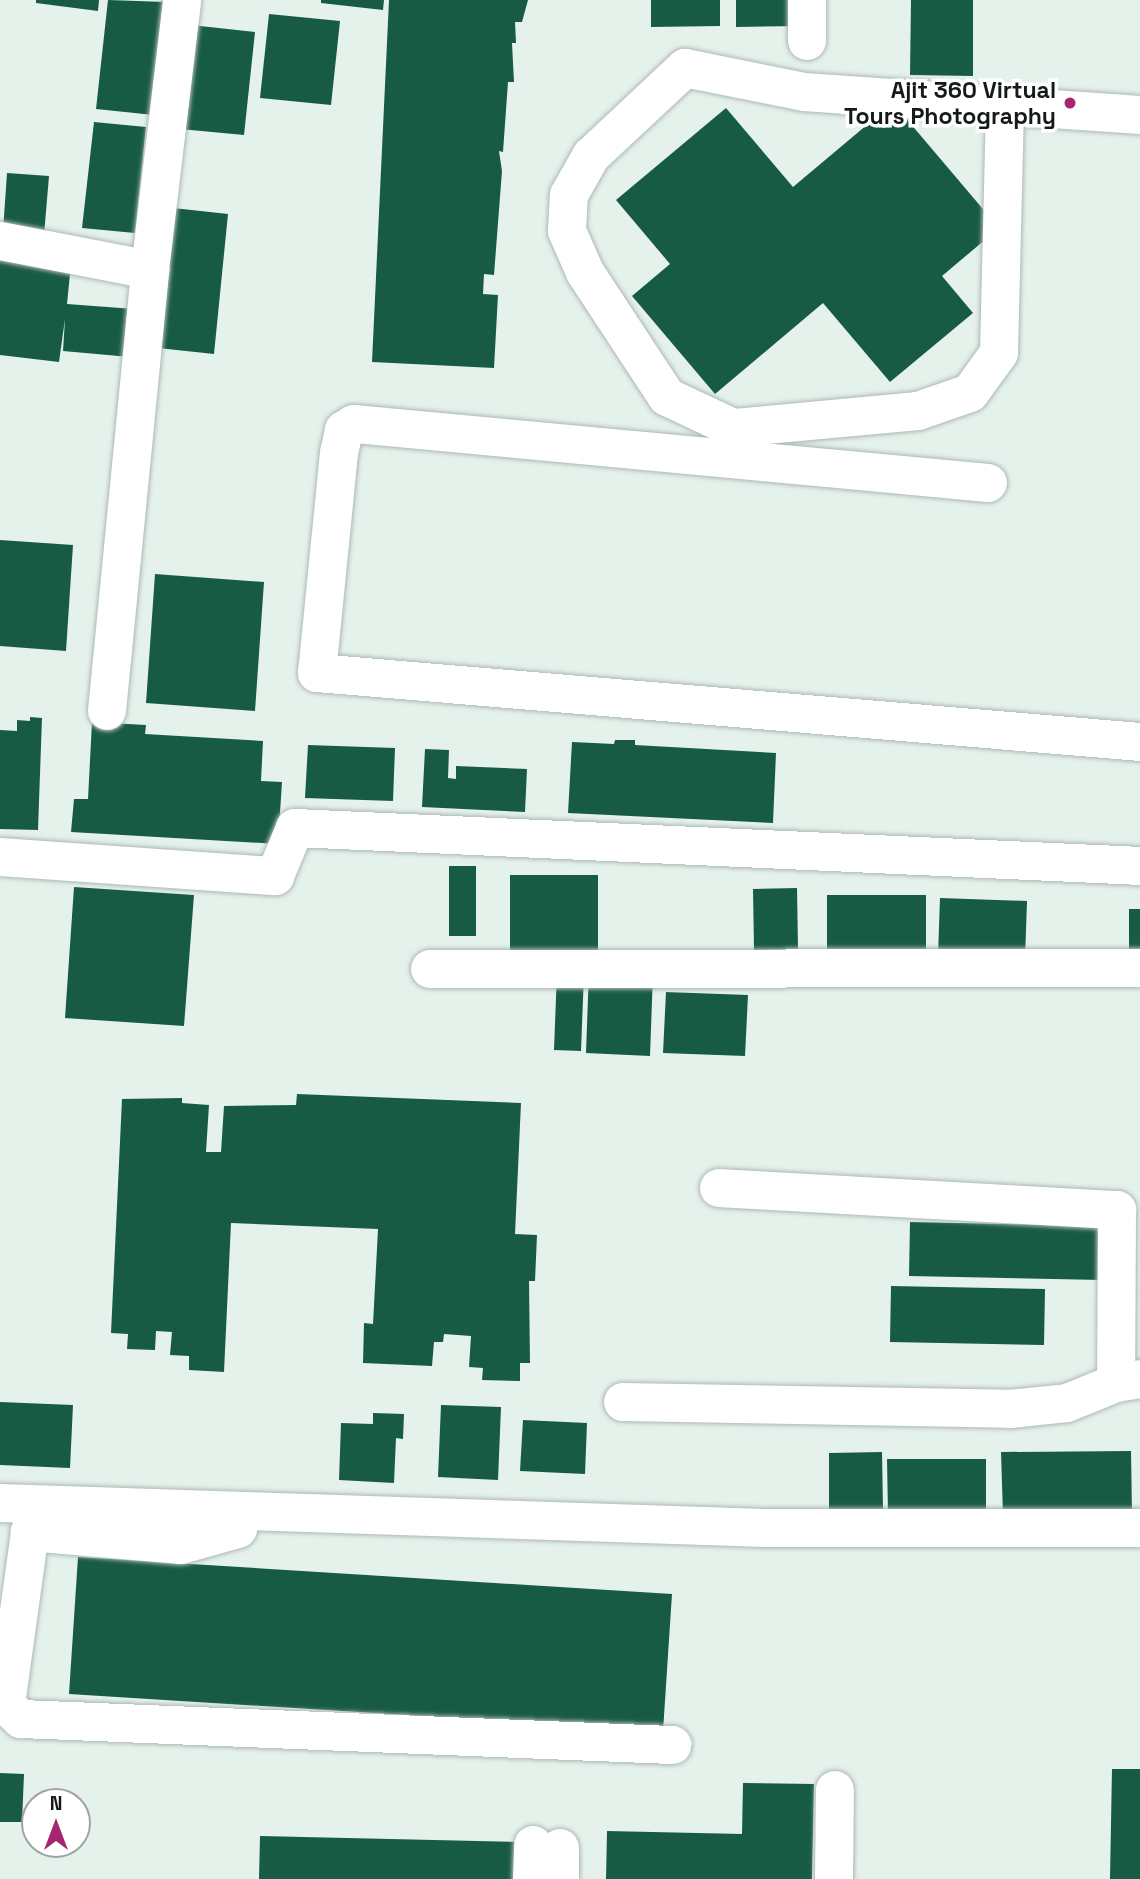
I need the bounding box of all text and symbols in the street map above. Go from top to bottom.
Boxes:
place label: Ajit 360 Virtual Tours Photography [844,76,1056,130]
marker: Ajit 360 Virtual Tours Photography [1062,95,1078,111]
north arrow [21,1788,91,1858]
text: N [50,1791,62,1816]

